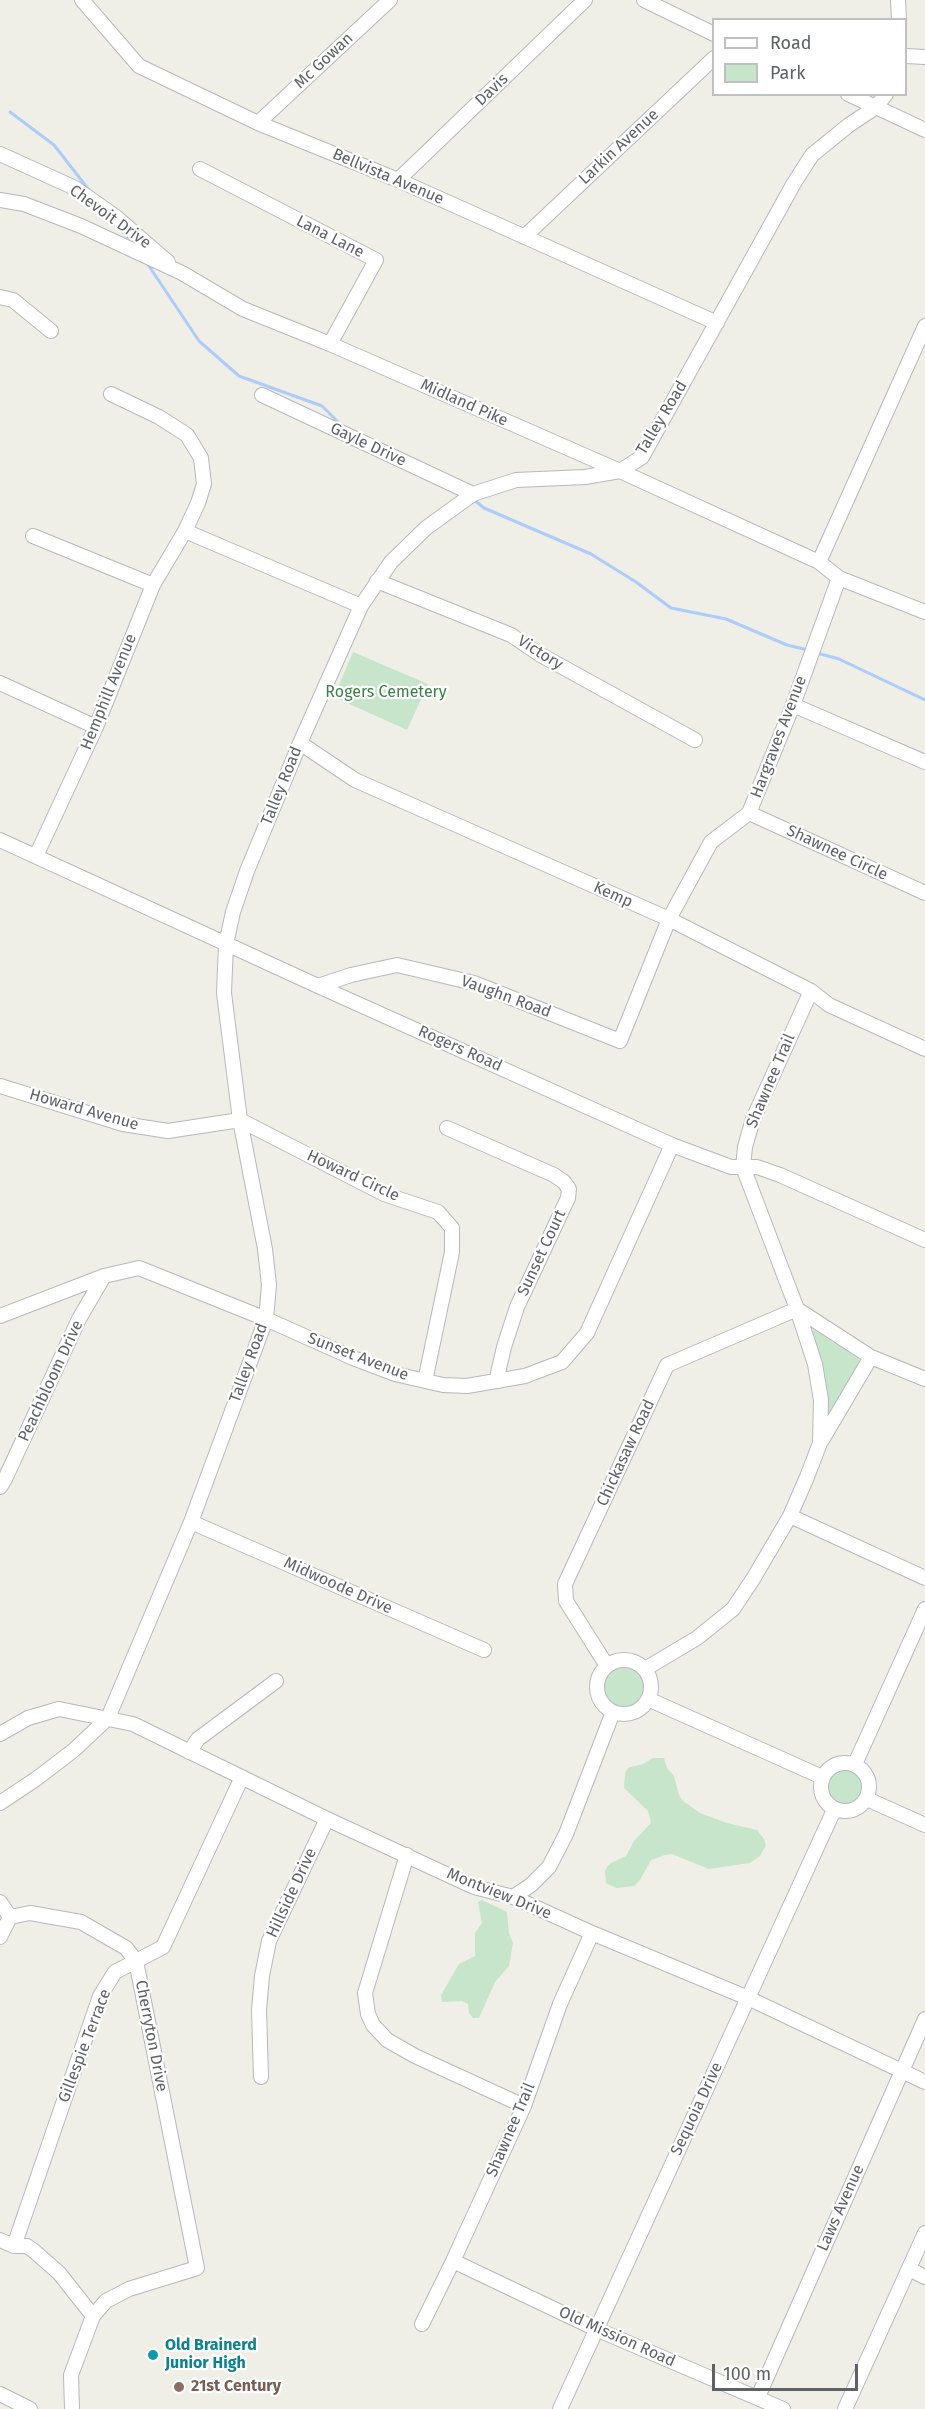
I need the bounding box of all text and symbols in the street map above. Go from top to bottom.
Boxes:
legend [712,18,907,96]
street label: Mc Gowan [291,29,357,93]
text: Road [770,32,812,54]
text: Park [770,62,805,84]
street label: Davis [471,70,513,110]
street label: Larkin Avenue [575,105,663,189]
street label: Bellvista Avenue [329,145,447,209]
street label: Chevoit Drive [66,181,154,253]
street label: Lana Lane [293,212,367,262]
street label: Midland Pike [417,375,511,431]
street label: Talley Road [632,377,692,459]
street label: Gayle Drive [327,419,409,471]
street label: Hemphill Avenue [77,631,141,753]
street label: Victory [514,632,566,674]
street label: Hargraves Avenue [747,673,811,801]
park label: Rogers Cemetery [325,683,447,703]
street label: Talley Road [258,744,306,828]
street label: Shawnee Circle [783,821,891,885]
street label: Kemp [590,878,636,912]
street label: Vaughn Road [458,972,554,1022]
street label: Rogers Road [415,1022,505,1076]
street label: Shawnee Trail [743,1031,799,1131]
street label: Howard Avenue [27,1085,141,1135]
street label: Howard Circle [304,1146,402,1206]
street label: Sunset Court [514,1207,570,1299]
street label: Peachbloom Drive [15,1317,87,1445]
street label: Talley Road [226,1321,272,1405]
street label: Sunset Avenue [305,1329,411,1385]
street label: Chickasaw Road [593,1397,659,1509]
street label: Midwoode Drive [281,1553,395,1619]
street label: Hillside Drive [263,1845,321,1941]
street label: Montview Drive [444,1864,554,1924]
street label: Cherryton Drive [131,1979,171,2093]
street label: Gillespie Terrace [55,1987,115,2105]
street label: Sequoia Drive [667,2059,727,2159]
street label: Shawnee Trail [483,2080,539,2180]
street label: Laws Avenue [813,2162,869,2254]
street label: Old Mission Road [556,2303,678,2371]
place label: Old Brainerd Junior High [165,2336,257,2374]
marker: Old Brainerd Junior High [146,2348,160,2362]
scale bar [715,2352,860,2390]
text: 100 m [723,2363,771,2385]
place label: 21st Century [191,2377,281,2397]
marker: 21st Century [172,2380,186,2394]

